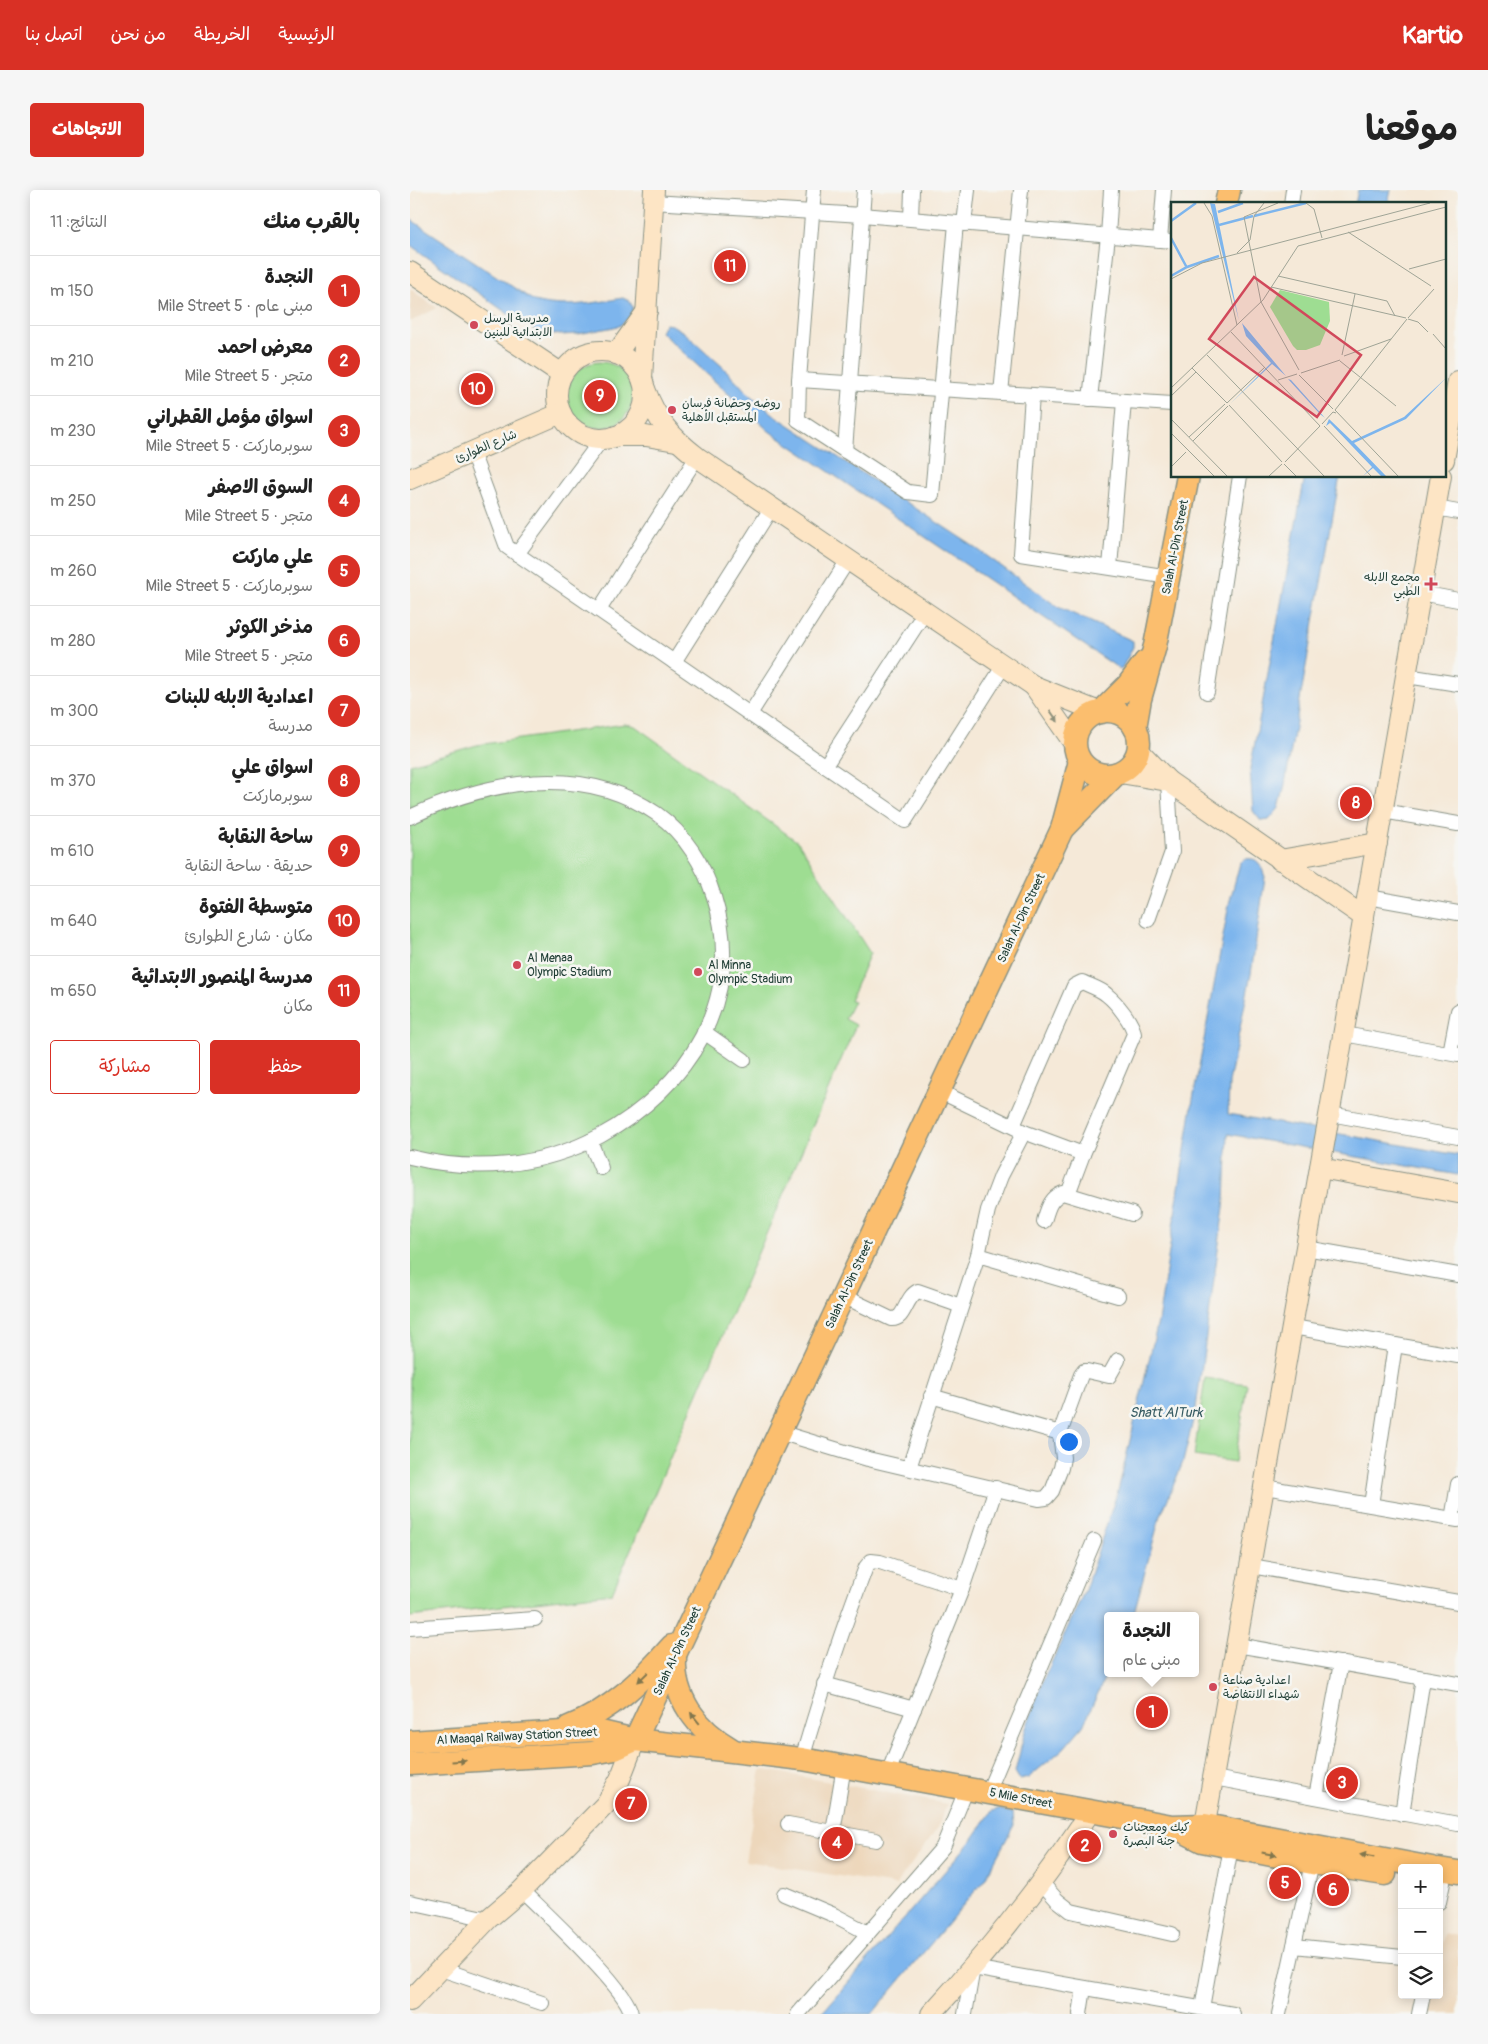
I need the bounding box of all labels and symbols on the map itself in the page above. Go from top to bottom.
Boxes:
inset map [1171,202,1446,478]
pin: 11 [714,247,746,285]
place label: مدرسة الرسل الابتدائية للبنين [484,311,552,340]
marker: مدرسة الرسل الابتدائية للبنين [468,319,480,331]
pin: 10 [461,370,493,408]
pin: 9 [584,377,616,415]
place label: روضه وحضانة فرسان المستقبل الأهلية [682,396,781,425]
marker: روضه وحضانة فرسان المستقبل الأهلية [666,404,678,416]
street label: شارع الطوارئ [453,427,520,467]
street label: Salah Al-Din Street [1159,498,1192,596]
place label: مجمع الابله الطبي [1364,570,1420,602]
marker: مجمع الابله الطبي [1424,577,1438,591]
one-way arrow [1049,709,1059,722]
pin: 8 [1340,784,1372,822]
street label: Salah Al-Din Street [994,871,1049,965]
place label: Al Menaa Olympic Stadium [527,951,612,980]
place label: Al Minna Olympic Stadium [708,958,793,987]
marker: Al Menaa Olympic Stadium [511,959,523,971]
marker: Al Minna Olympic Stadium [692,966,704,978]
street label: Salah Al-Din Street [822,1237,877,1331]
water label: Shatt AlTurk [1130,1404,1204,1421]
your location [1056,1429,1082,1455]
street label: Salah Al-Din Street [650,1604,705,1698]
one-way arrow [637,1671,649,1683]
place label: اعدادية صناعة شهداء الانتفاضة [1223,1673,1300,1702]
marker: اعدادية صناعة شهداء الانتفاضة [1207,1681,1219,1693]
pin: 1 [1136,1693,1168,1731]
one-way arrow [689,1712,700,1725]
street label: Al Maaqal Railway Station Street [436,1725,598,1748]
one-way arrow [451,1757,467,1765]
pin: 3 [1326,1764,1358,1802]
pin: 7 [615,1785,647,1823]
street label: 5 Mile Street [988,1785,1054,1812]
place label: كيك ومعجنات جنة البصرة [1123,1820,1189,1849]
pin: 4 [821,1824,853,1862]
pin: 2 [1069,1827,1101,1865]
marker: كيك ومعجنات جنة البصرة [1107,1828,1119,1840]
one-way arrow [1261,1850,1276,1858]
one-way arrow [1359,1851,1375,1859]
pin: 5 [1269,1864,1301,1902]
pin: 6 [1317,1871,1349,1909]

